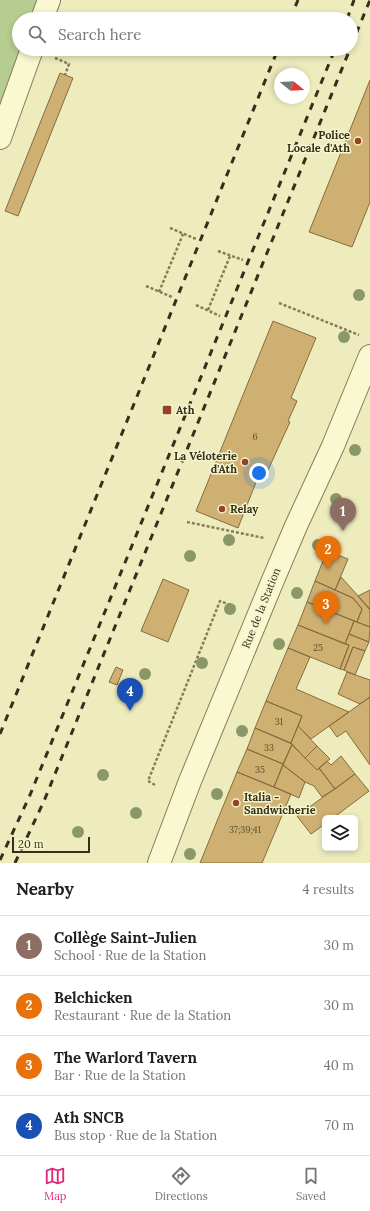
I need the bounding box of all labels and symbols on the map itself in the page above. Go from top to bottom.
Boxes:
north arrow [274,68,310,104]
place label: Police Locale d'Ath [287,128,350,155]
marker: Police Locale d'Ath [353,136,363,146]
place label: Ath [176,403,195,417]
marker: Ath [161,404,173,416]
house number: 6 [252,431,258,442]
place label: La Véloterie d'Ath [174,449,237,476]
marker: La Véloterie d'Ath [240,457,250,467]
your location [249,463,269,483]
pin: 1 [330,498,356,531]
place label: Relay [230,502,259,516]
marker: Relay [217,504,227,514]
pin: 2 [315,536,341,569]
street label: Rue de la Station [238,565,284,650]
pin: 3 [313,591,339,624]
house number: 25 [313,642,323,653]
pin: 4 [117,678,143,711]
house number: 31 [275,716,283,727]
house number: 33 [264,742,274,753]
house number: 35 [255,764,265,775]
place label: Italia - Sandwicherie [244,790,316,817]
marker: Italia - Sandwicherie [231,798,241,808]
house number: 37;39;41 [229,824,261,835]
scale bar [12,835,90,854]

